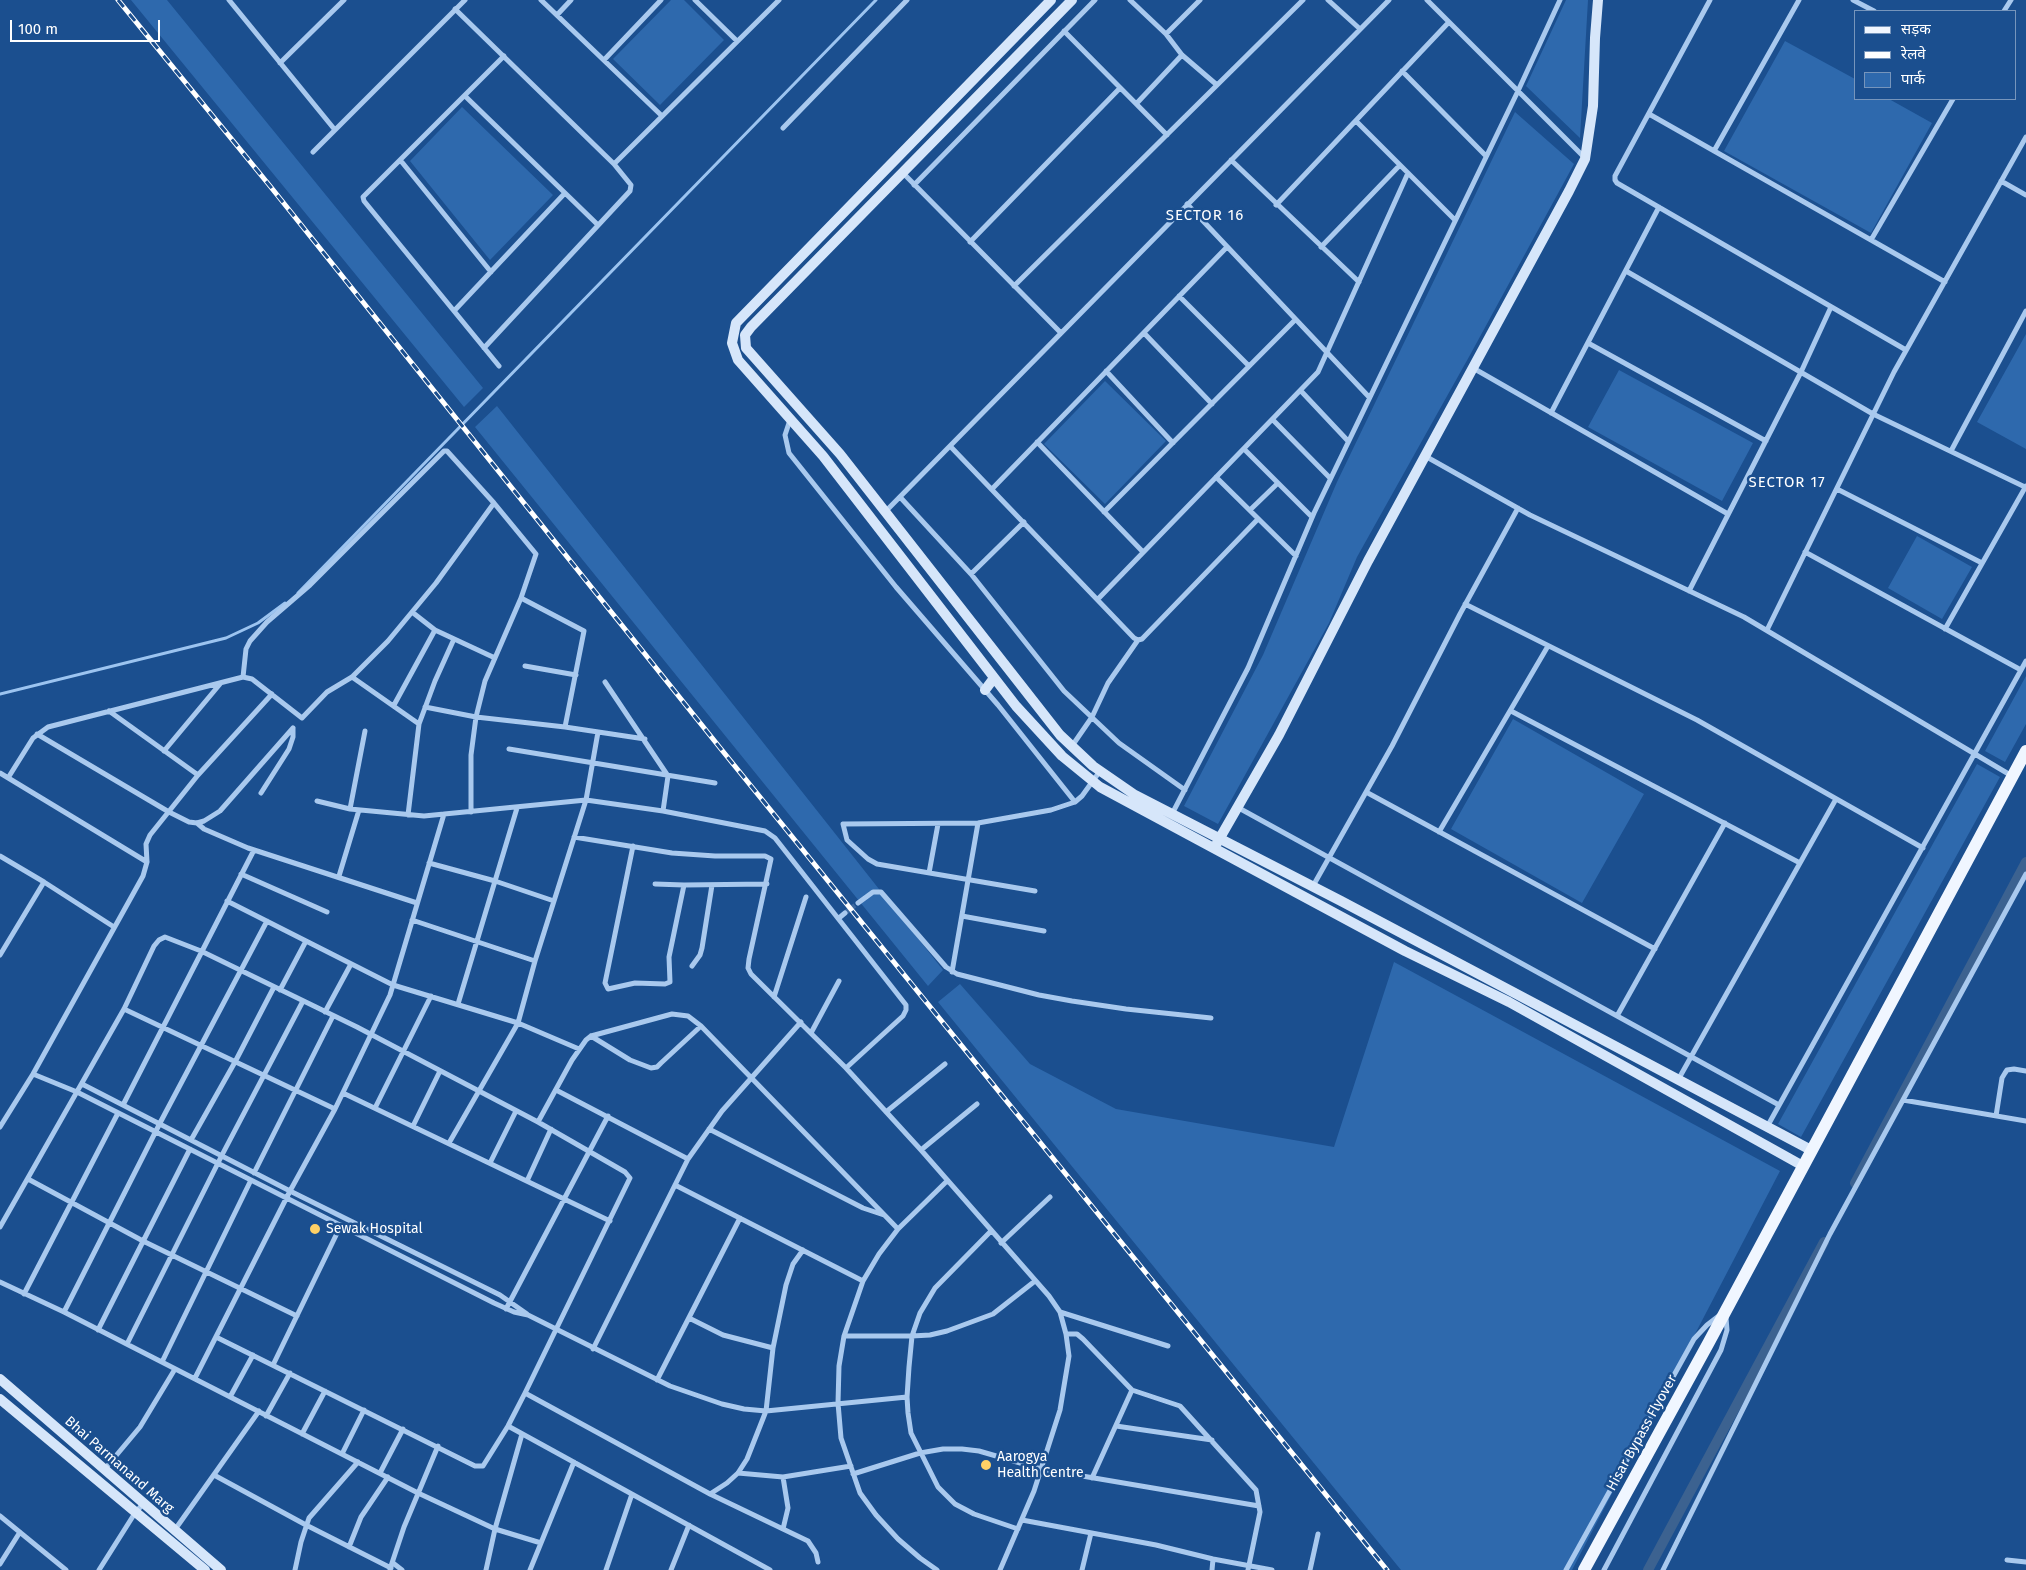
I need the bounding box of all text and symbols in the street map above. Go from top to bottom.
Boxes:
scale bar [12,10,162,42]
legend [1854,10,2016,100]
text: 100 m [18,20,58,38]
text: सड़क [1901,20,1931,38]
text: रेलवे [1901,45,1926,63]
text: पार्क [1901,70,1925,88]
district label: SECTOR 16 [1165,207,1245,225]
district label: SECTOR 17 [1747,474,1827,492]
place label: Sewak Hospital [326,1221,423,1237]
marker: Sewak Hospital [308,1222,322,1236]
street label: Hisar Bypass Flyover [1603,1372,1681,1494]
street label: Bhai Parmanand Marg [61,1413,177,1517]
place label: Aarogya Health Centre [997,1449,1084,1481]
marker: Aarogya Health Centre [979,1458,993,1472]

